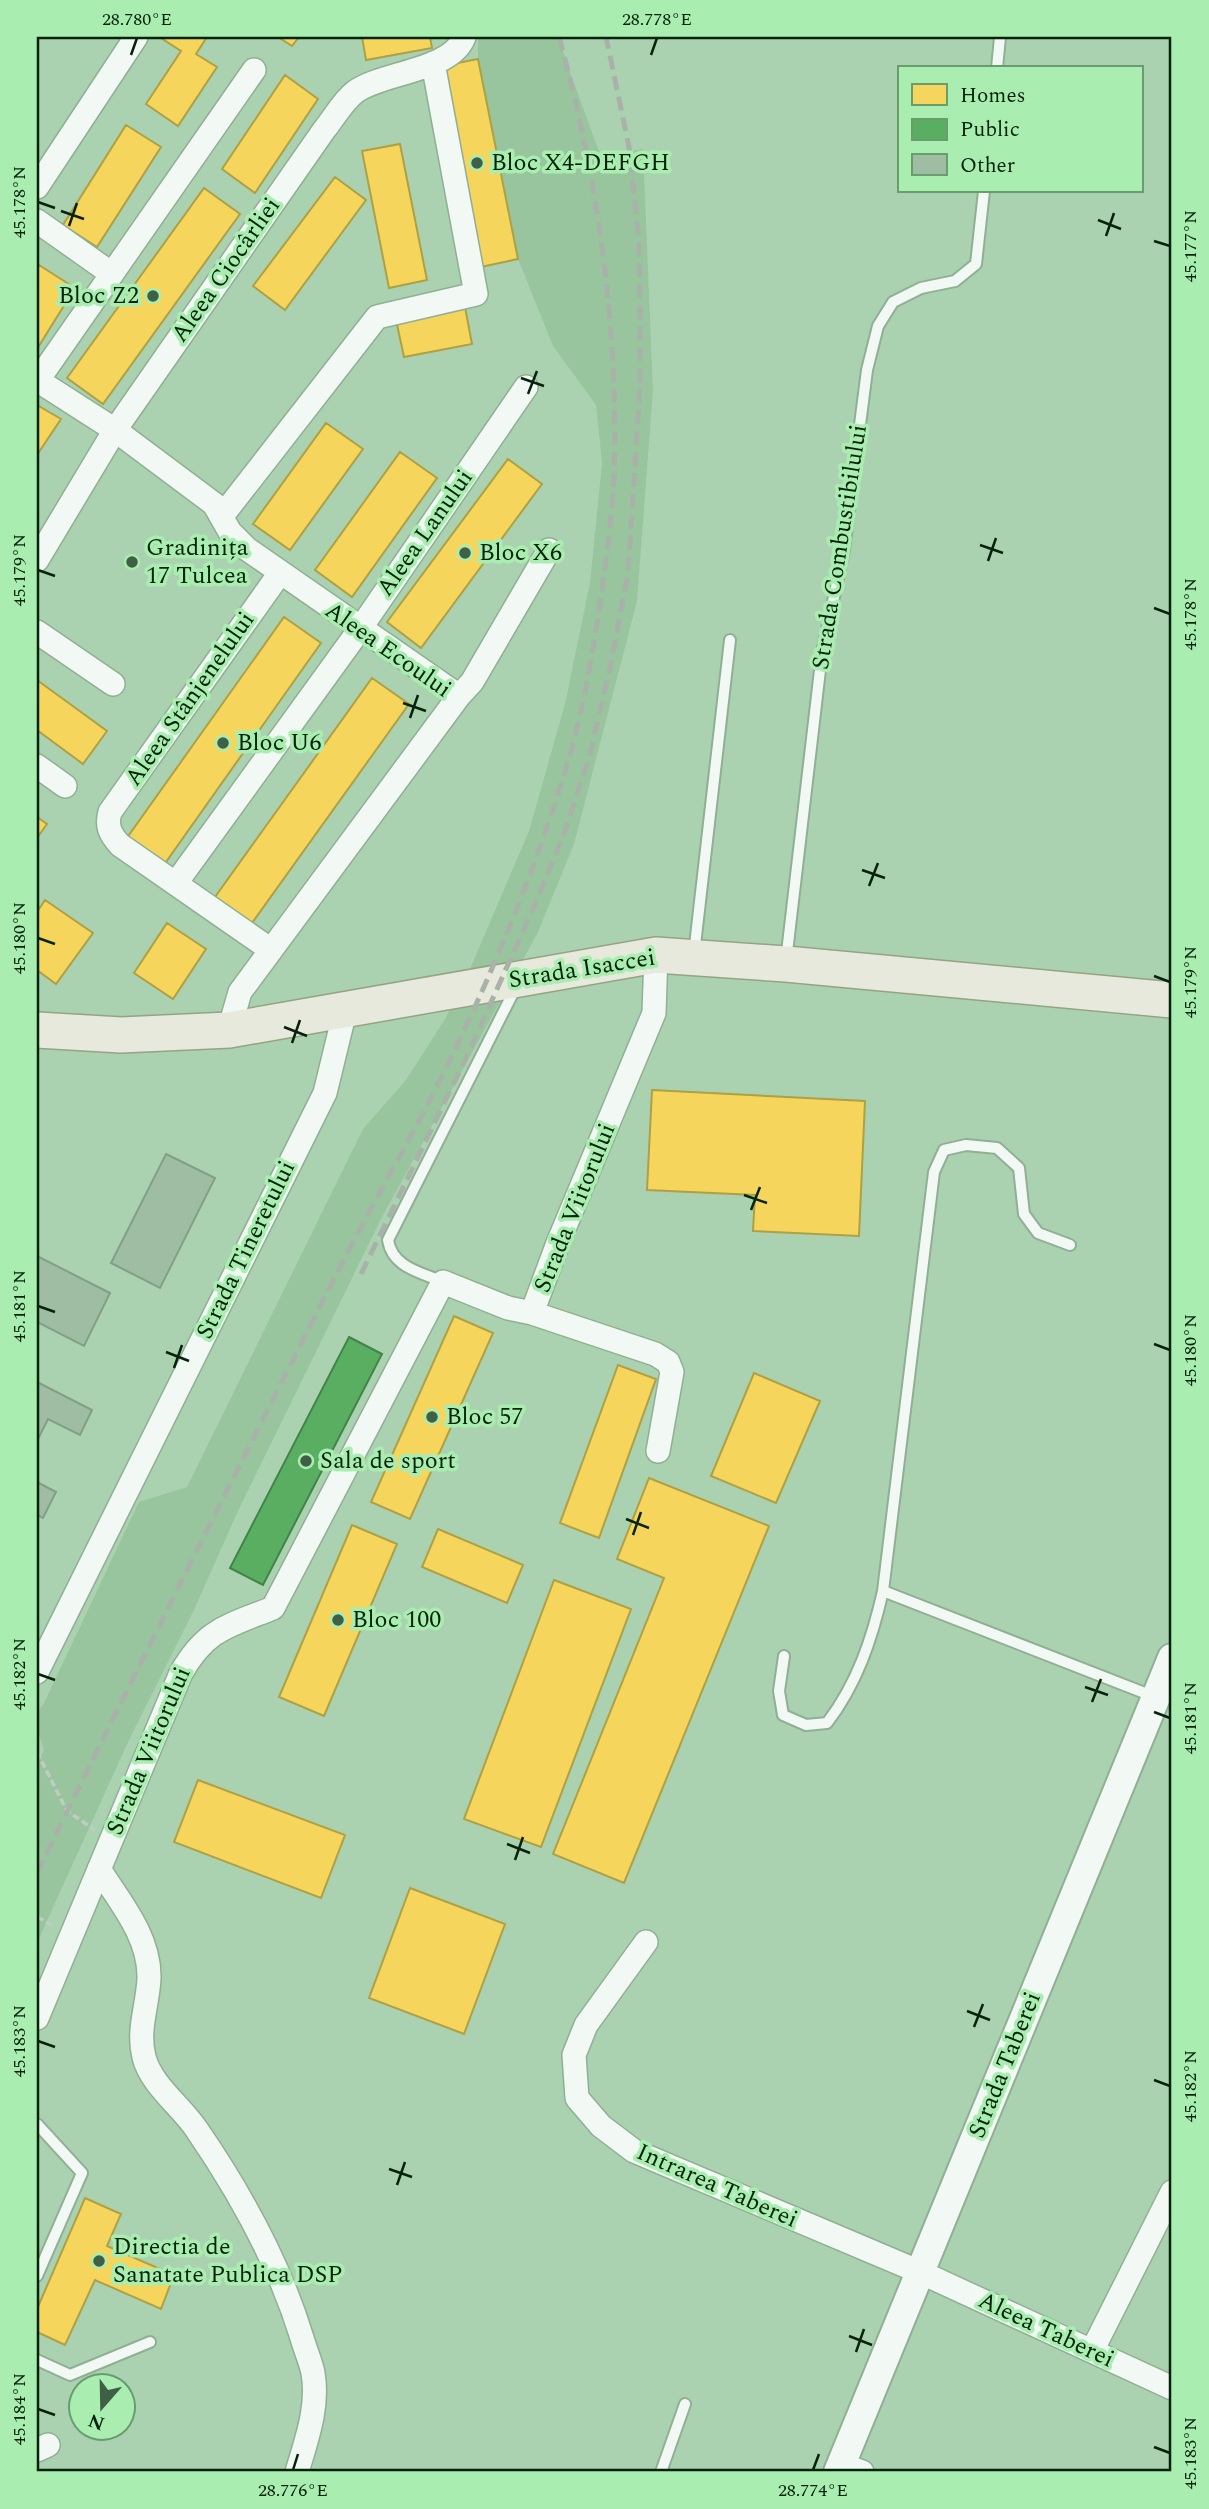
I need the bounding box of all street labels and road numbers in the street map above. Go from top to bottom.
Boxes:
street label: Aleea Ciocârliei [162,190,290,350]
street label: Strada Combustibilului [803,422,877,672]
street label: Aleea Lanului [368,462,482,604]
street label: Aleea Ecoului [317,593,459,707]
street label: Aleea Stânjenelului [116,604,264,794]
street label: Strada Isaccei [506,940,658,998]
street label: Strada Viitorului [525,1118,625,1298]
street label: Strada Tineretului [187,1155,305,1345]
street label: Strada Viitorului [97,1661,201,1841]
street label: Strada Taberei [959,1986,1051,2144]
street label: Intrarea Taberei [631,2134,803,2238]
street label: Aleea Taberei [972,2283,1120,2377]

